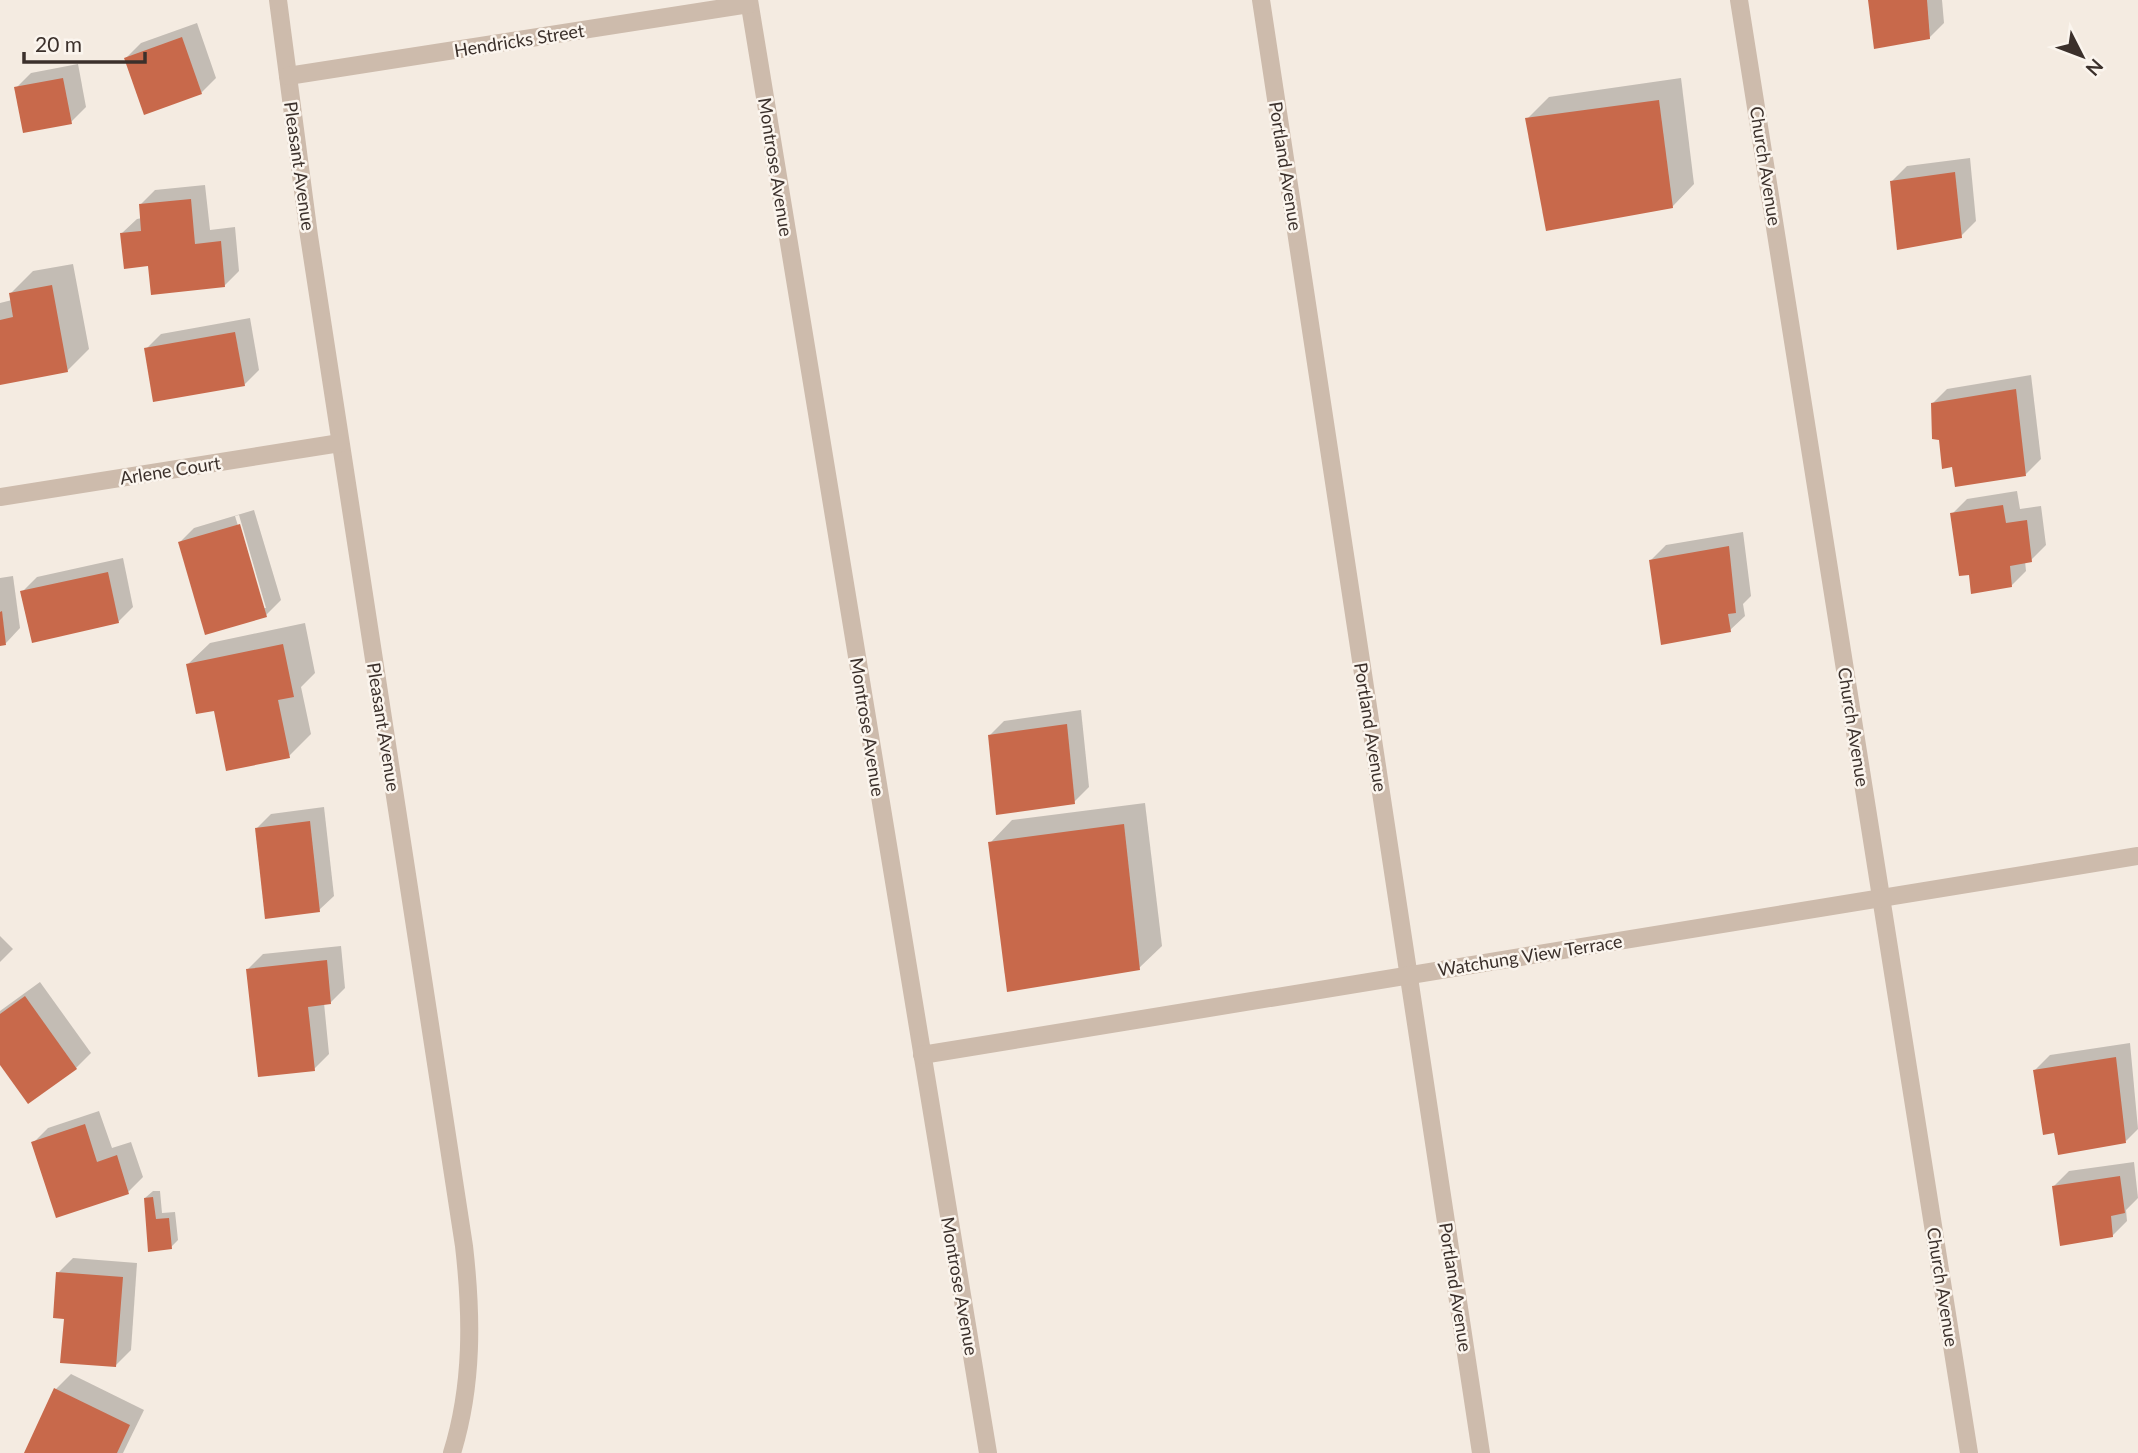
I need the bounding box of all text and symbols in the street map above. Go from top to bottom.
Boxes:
street label: Hendricks Street [452,19,586,61]
scale bar [24,21,145,65]
north arrow [2047,21,2117,91]
text: 20 m [35,31,82,56]
text: N [2082,55,2108,81]
street label: Montrose Avenue [754,96,798,238]
street label: Pleasant Avenue [280,100,320,232]
street label: Portland Avenue [1265,100,1307,232]
street label: Church Avenue [1746,105,1786,227]
street label: Arlene Court [118,451,222,489]
street label: Montrose Avenue [846,656,890,798]
street label: Pleasant Avenue [363,661,405,793]
street label: Portland Avenue [1350,661,1392,793]
street label: Church Avenue [1834,666,1874,788]
street label: Watchung View Terrace [1436,930,1624,980]
street label: Montrose Avenue [937,1215,983,1357]
street label: Portland Avenue [1435,1221,1477,1353]
street label: Church Avenue [1923,1226,1963,1348]

